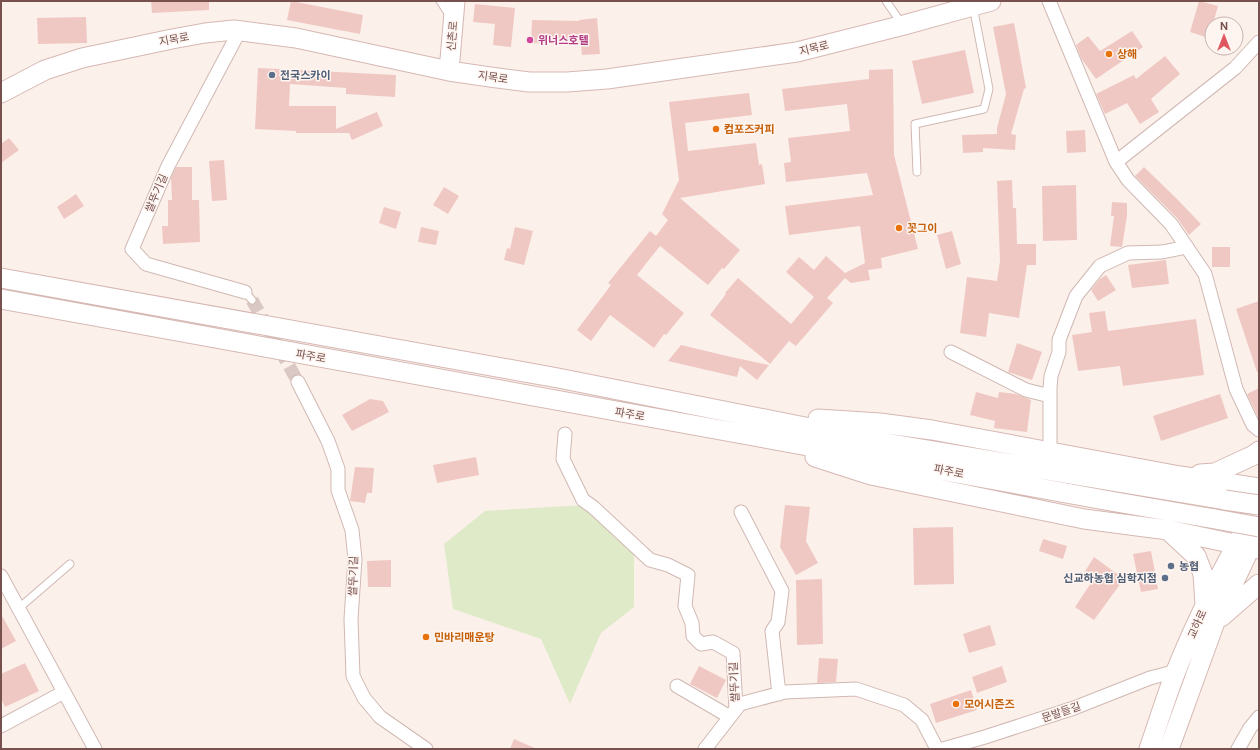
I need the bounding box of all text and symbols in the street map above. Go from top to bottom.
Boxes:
north arrow [1204,16,1244,56]
text: N [1220,19,1228,33]
street label: 신촌로 [444,20,460,52]
street label: 지목로 [158,29,190,49]
place label: 위너스호텔 [538,33,589,47]
marker: 위너스호텔 [525,35,535,45]
street label: 지목로 [798,38,830,58]
place label: 상해 [1117,47,1137,61]
marker: 상해 [1104,49,1114,59]
place label: 전국스카이 [280,68,331,82]
street label: 지목로 [477,68,509,86]
marker: 전국스카이 [267,70,277,80]
place label: 컴포즈커피 [724,122,775,136]
marker: 컴포즈커피 [711,124,721,134]
street label: 쌀뚜기길 [142,172,170,214]
place label: 꼿그이 [907,221,937,235]
marker: 꼿그이 [894,223,904,233]
street label: 파주로 [295,346,327,366]
street label: 파주로 [614,404,646,424]
street label: 파주로 [933,461,965,481]
street label: 쌀뚜기길 [345,556,361,596]
place label: 농협 [1179,559,1199,573]
marker: 농협 [1166,561,1176,571]
place label: 신교하농협 심학지점 [1063,571,1157,585]
marker: 신교하농협 심학지점 [1160,573,1170,583]
street label: 교하로 [1184,607,1210,641]
place label: 민바리매운탕 [434,630,495,644]
marker: 민바리매운탕 [421,632,431,642]
street label: 쌀뚜기길 [726,661,742,703]
place label: 모어시즌즈 [964,697,1015,711]
marker: 모어시즌즈 [951,699,961,709]
street label: 문발들길 [1040,699,1082,725]

